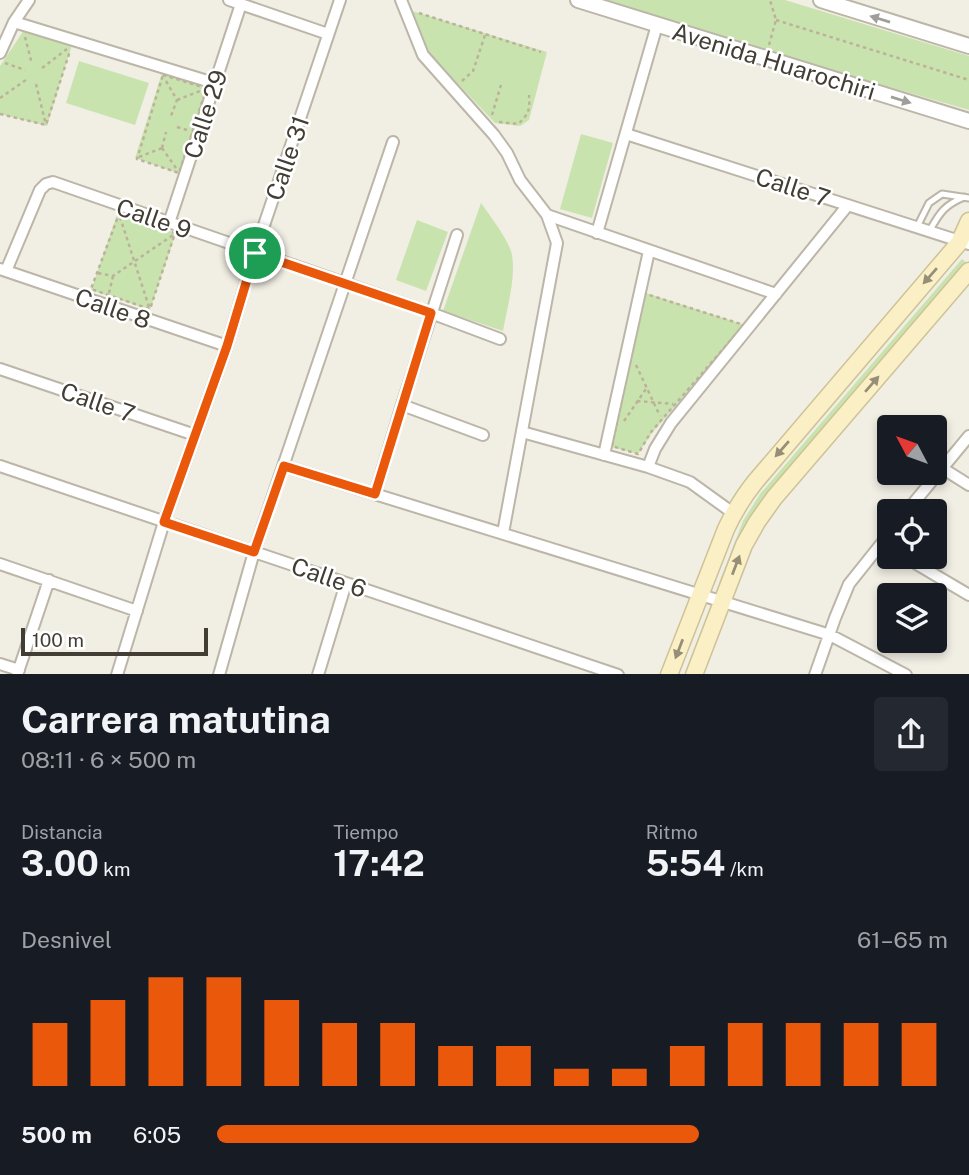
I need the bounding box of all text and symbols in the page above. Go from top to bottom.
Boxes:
one-way arrow [870,13,891,23]
street label: Avenida Huarochiri [669,17,879,105]
street label: Calle 29 [178,66,232,162]
one-way arrow [891,96,912,106]
street label: Calle 31 [260,112,314,204]
street label: Calle 7 [752,162,834,212]
street label: Calle 9 [113,192,195,244]
pin [225,223,285,283]
icon: arrive [236,234,274,272]
one-way arrow [923,268,938,285]
street label: Calle 8 [72,282,154,334]
street label: Calle 7 [57,376,139,428]
one-way arrow [864,376,879,393]
north arrow [877,415,947,485]
map controls [877,415,947,653]
one-way arrow [774,440,790,458]
button: locate [877,499,947,569]
street label: Calle 6 [288,551,370,603]
one-way arrow [731,555,742,576]
button: layers [877,583,947,653]
scale bar [21,626,208,657]
text: 100 m [32,629,84,651]
one-way arrow [674,639,685,660]
text: Carrera matutina [21,697,331,742]
button: share [874,697,948,771]
text: 08:11 · 6 × 500 m [21,746,196,773]
text: Distancia [21,821,103,843]
text: Tiempo [333,821,399,843]
text: Ritmo [646,821,698,843]
text: 3.00 [21,843,99,884]
text: 17:42 [333,843,425,884]
text: 5:54 [646,843,725,884]
text: km [99,858,130,880]
text: /km [725,858,764,880]
text: Desnivel [21,926,112,953]
text: 61–65 m [857,926,948,953]
text: 500 m [21,1121,92,1148]
text: 6:05 [133,1121,181,1148]

